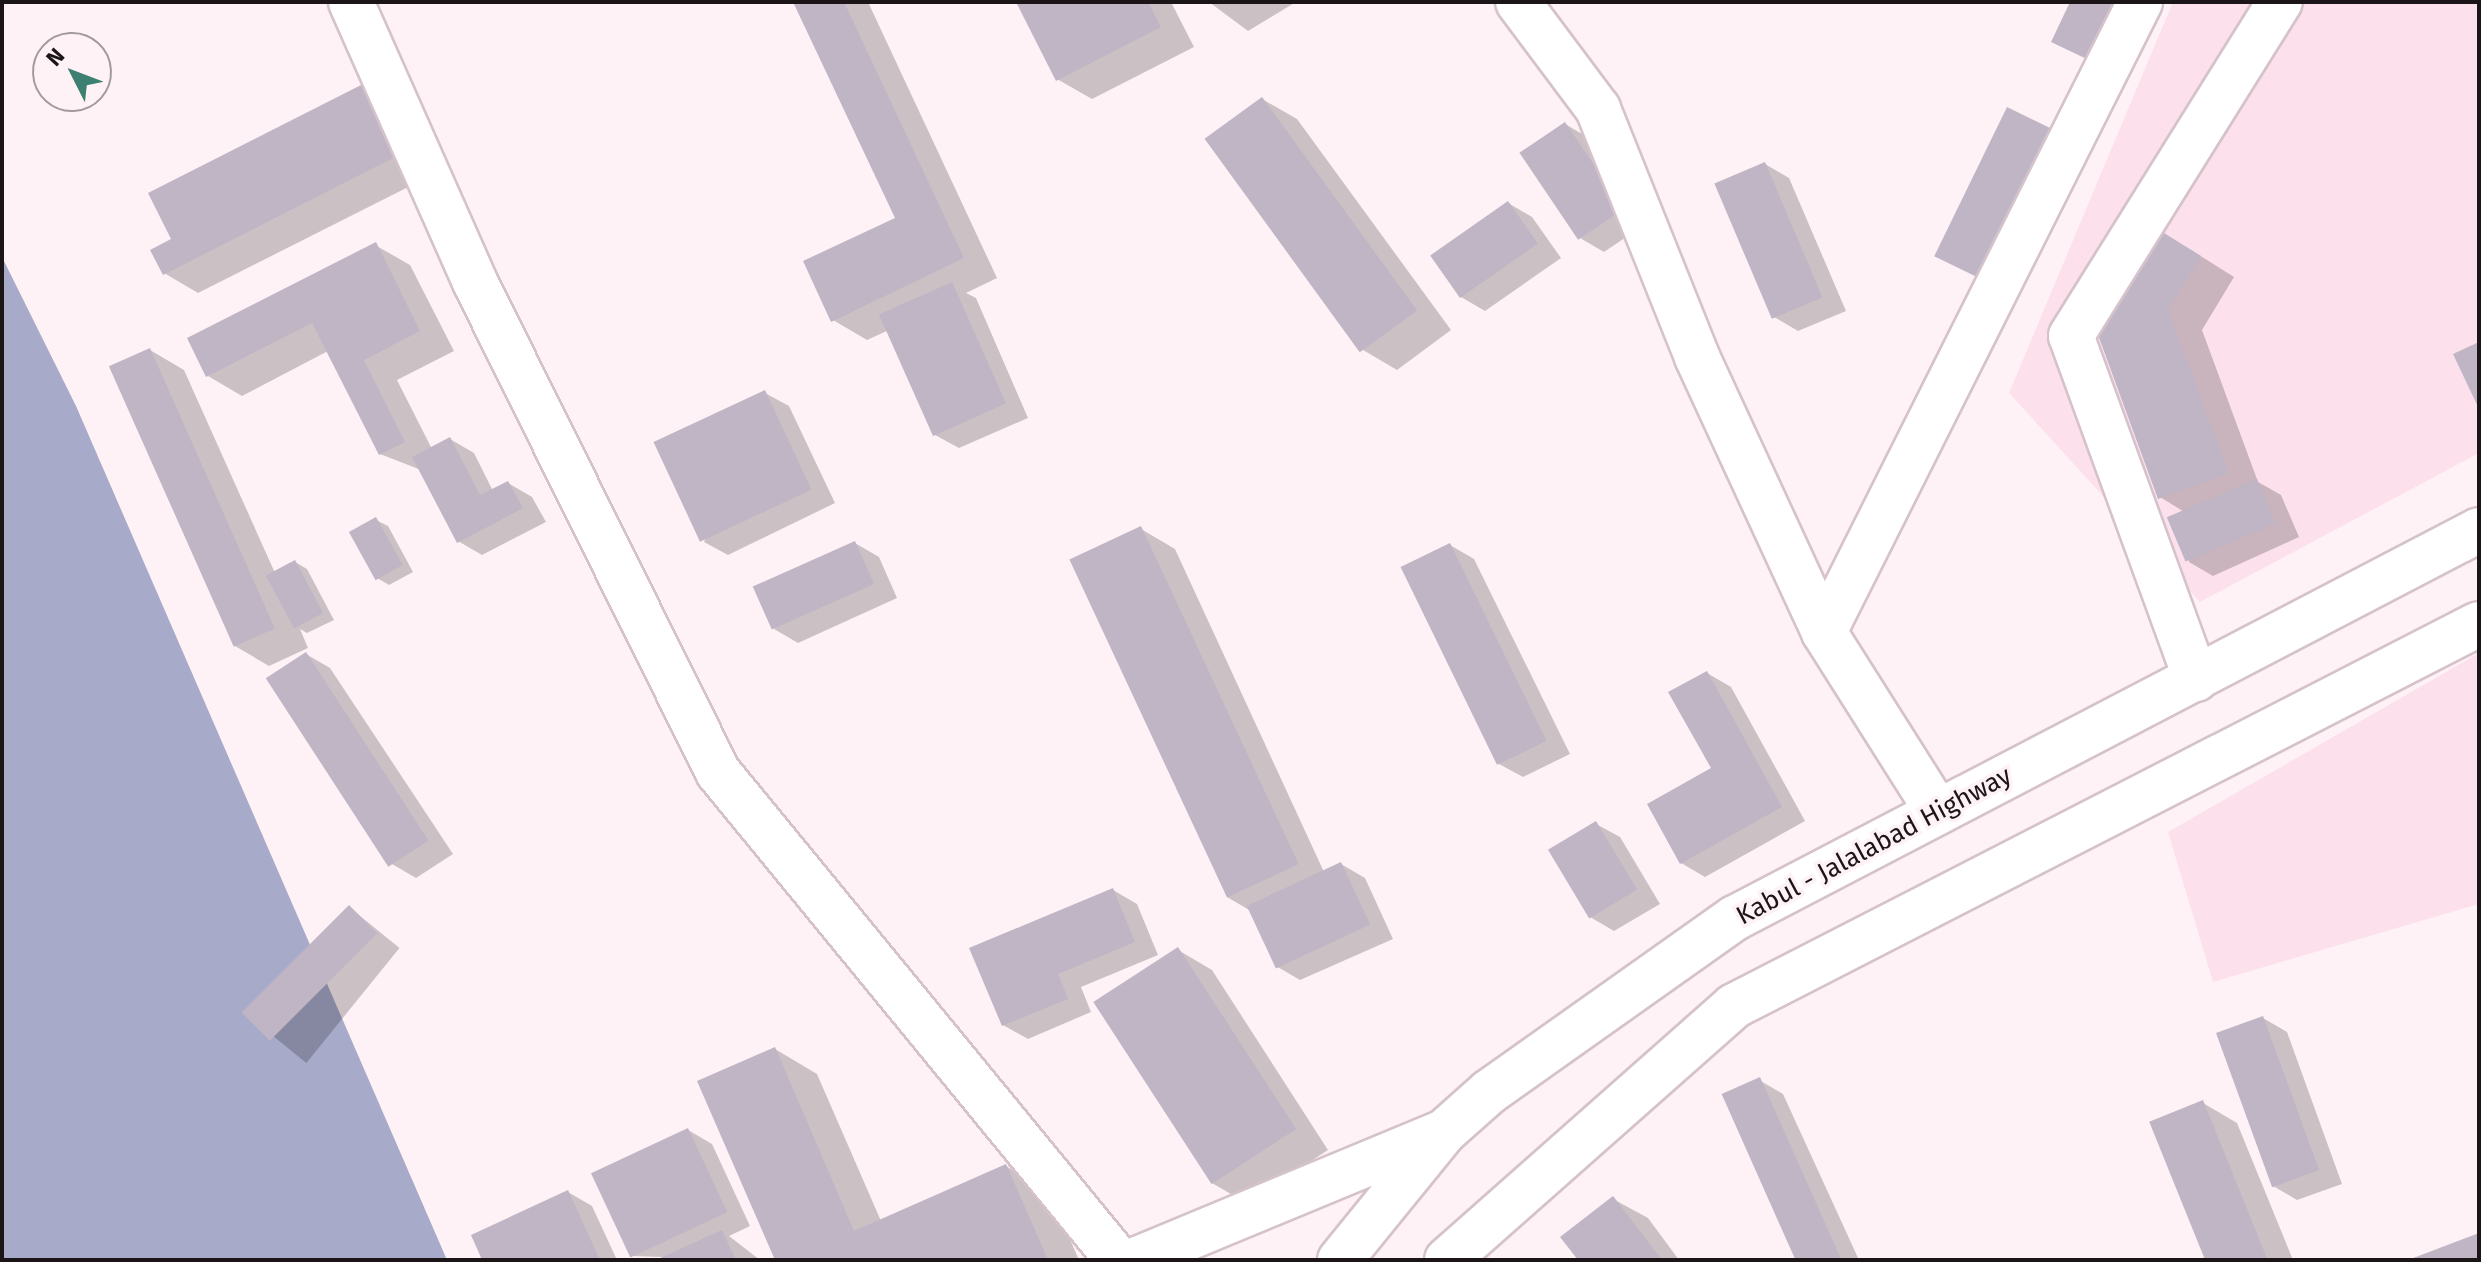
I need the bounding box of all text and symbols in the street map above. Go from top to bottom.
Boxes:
north arrow [32,32,112,112]
text: N [40,42,70,71]
street label: Kabul - Jalalabad Highway [1731,760,2017,932]

